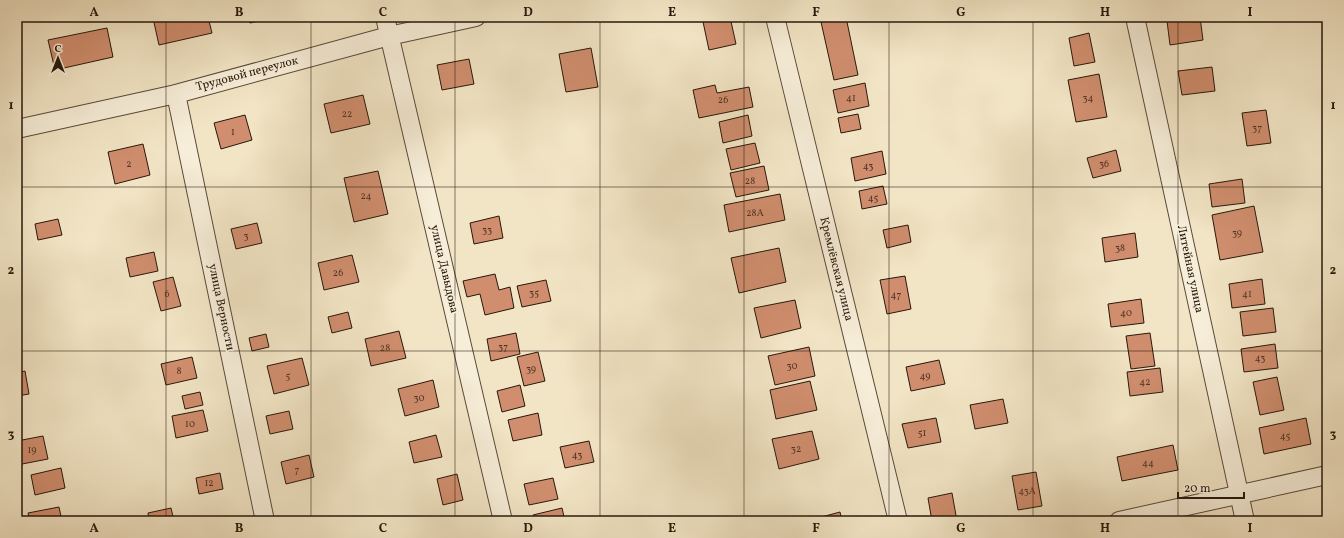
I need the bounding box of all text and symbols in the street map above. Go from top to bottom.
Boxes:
text: A [89,4,99,22]
text: B [235,4,244,22]
text: C [379,4,387,22]
text: D [523,4,533,22]
text: E [668,4,676,22]
text: F [812,4,820,22]
text: G [956,4,966,22]
text: H [1100,4,1110,22]
text: I [1248,4,1253,22]
north arrow [38,38,78,78]
text: С [54,42,62,57]
street label: Трудовой переулок [194,52,301,95]
house number: 41 [846,91,856,105]
house number: 34 [1082,91,1094,105]
house number: 26 [718,93,728,107]
text: 1 [8,97,14,115]
text: 1 [1330,97,1336,115]
house number: 22 [342,107,352,121]
house number: 37 [1252,121,1262,135]
house number: 1 [231,125,235,139]
house number: 2 [126,157,132,171]
house number: 36 [1099,157,1109,171]
house number: 43 [863,159,873,173]
house number: 28 [745,174,755,188]
house number: 24 [360,189,372,203]
house number: 45 [868,191,878,205]
house number: 28А [746,206,764,220]
street label: Кремлёвская улица [815,215,857,323]
street label: улица Давыдова [426,223,462,315]
house number: 33 [482,223,492,237]
street label: Литейная улица [1173,224,1207,314]
house number: 39 [1232,226,1242,240]
house number: 3 [243,229,249,243]
house number: 38 [1115,241,1125,255]
text: 2 [8,262,15,280]
street label: улица Верности [204,262,238,352]
text: 2 [1330,262,1337,280]
house number: 26 [333,266,343,280]
house number: 35 [529,286,539,300]
house number: 6 [164,287,170,301]
house number: 41 [1242,287,1252,301]
house number: 47 [891,288,902,302]
house number: 40 [1120,306,1132,320]
house number: 37 [498,340,508,354]
house number: 28 [380,341,390,355]
house number: 43 [1255,351,1265,365]
house number: 30 [787,359,797,373]
house number: 39 [526,362,536,376]
house number: 8 [176,364,182,378]
house number: 5 [286,369,291,383]
house number: 49 [920,369,930,383]
house number: 42 [1139,375,1151,389]
house number: 30 [414,391,424,405]
house number: 10 [185,417,195,431]
text: 3 [8,426,15,444]
house number: 51 [918,426,926,440]
text: 3 [1330,426,1337,444]
house number: 45 [1280,429,1290,443]
house number: 32 [791,442,801,456]
house number: 19 [27,443,37,457]
house number: 43 [572,448,582,462]
house number: 44 [1142,456,1154,470]
house number: 7 [295,463,300,477]
scale bar [1178,474,1244,500]
house number: 12 [204,476,214,490]
text: 20 m [1184,481,1211,497]
house number: 43А [1018,484,1036,498]
text: A [89,520,99,538]
text: B [235,520,244,538]
text: C [379,520,387,538]
text: D [523,520,533,538]
text: E [668,520,676,538]
text: F [812,520,820,538]
text: G [956,520,966,538]
text: H [1100,520,1110,538]
text: I [1248,520,1253,538]

